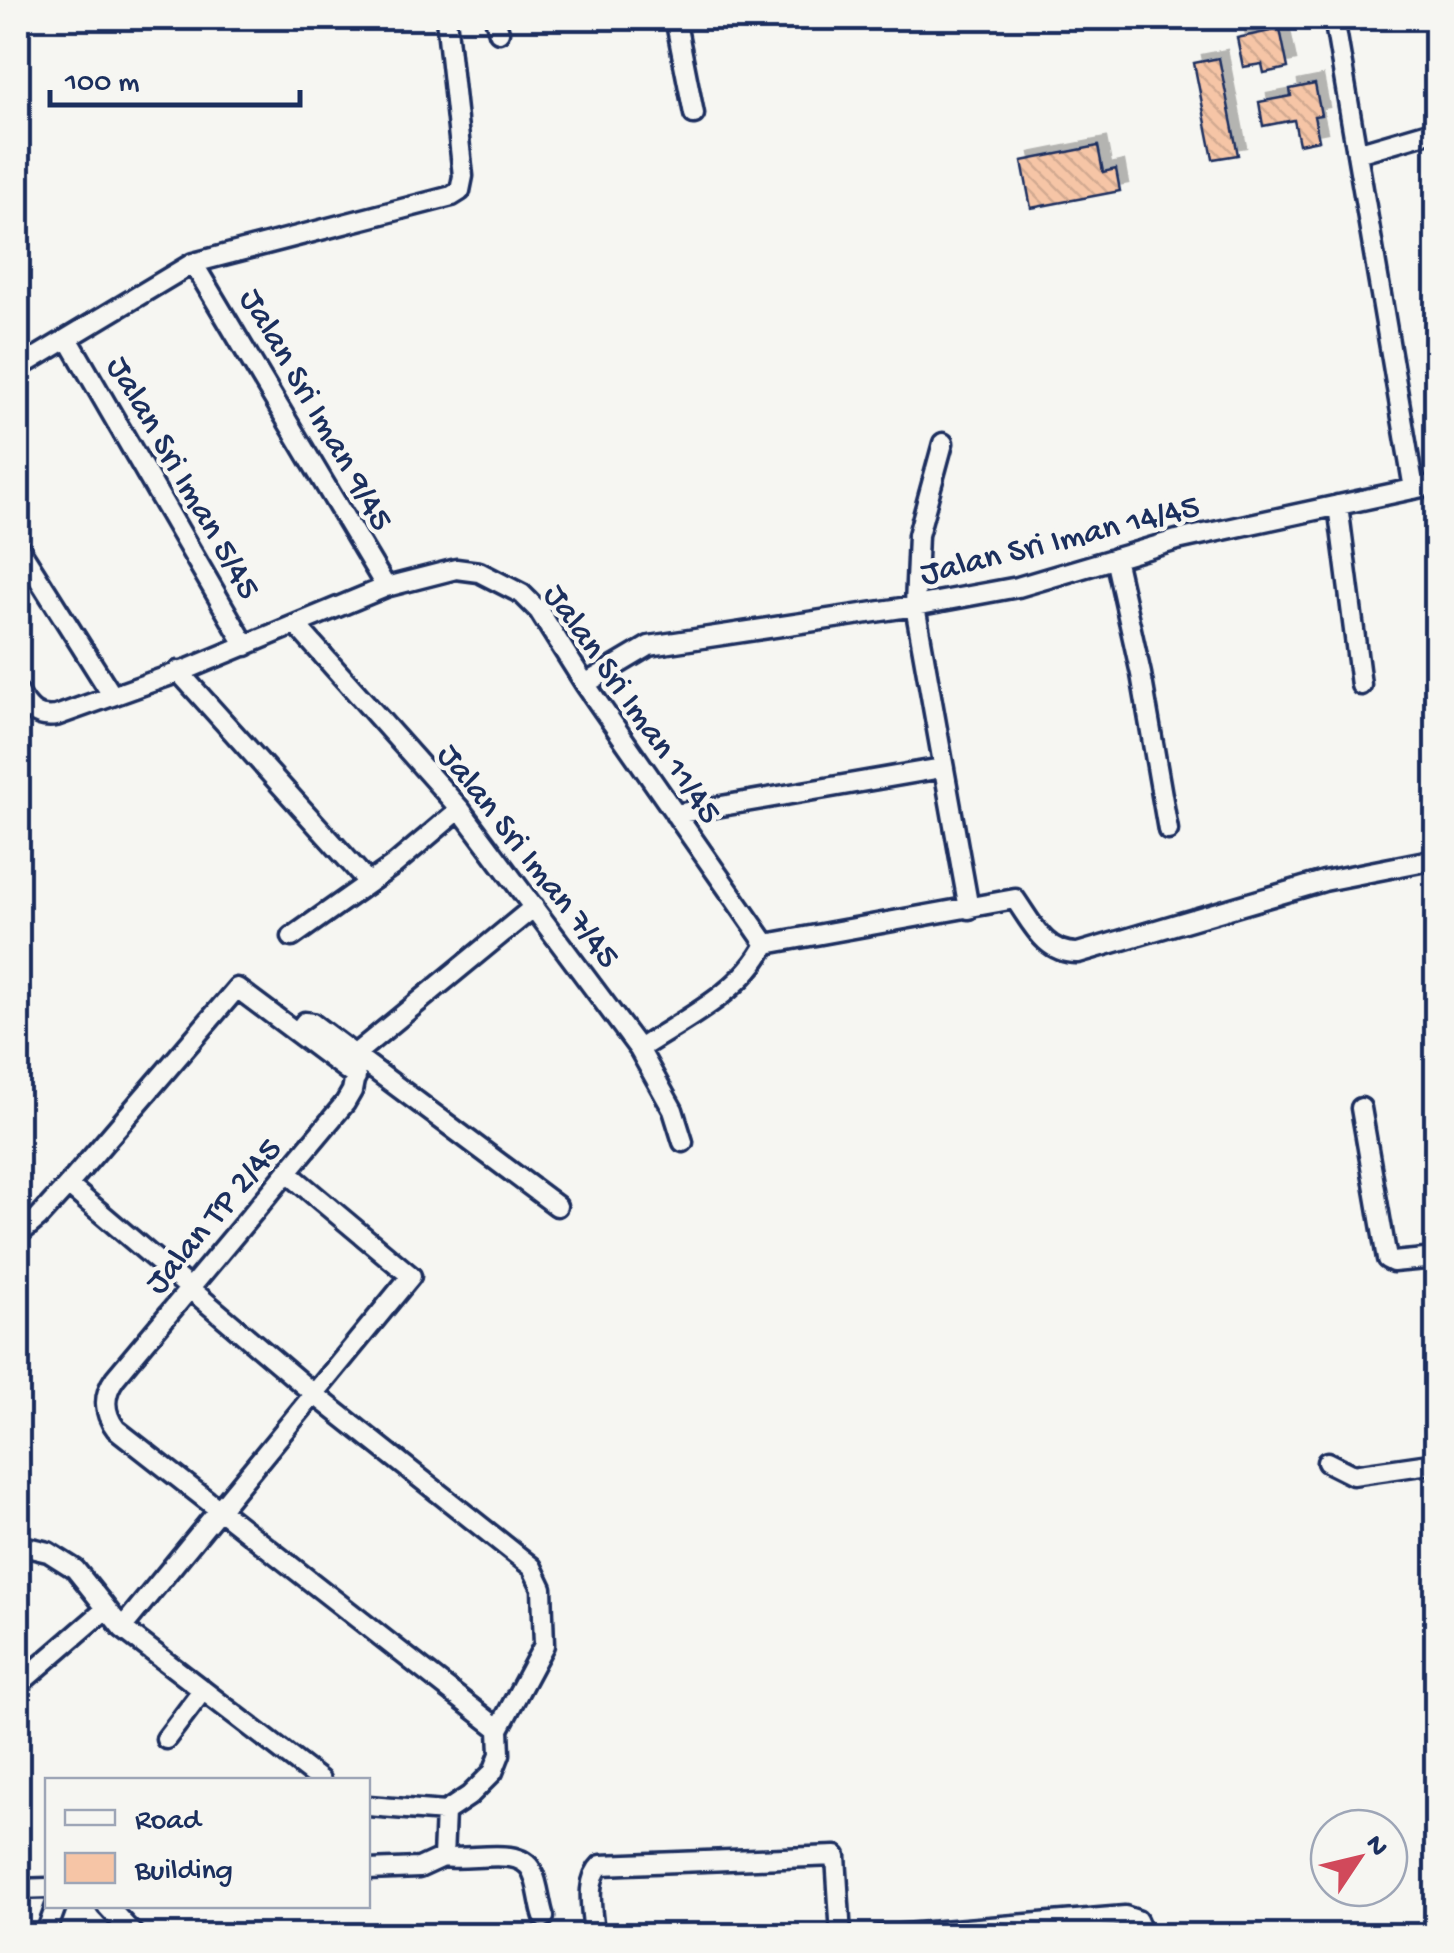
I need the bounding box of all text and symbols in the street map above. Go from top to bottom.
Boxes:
scale bar [50,45,300,107]
text: 100 m [64,67,140,102]
street label: Jalan Sri Iman 9/45 [228,282,400,539]
street label: Jalan Sri Iman 5/45 [95,350,267,608]
street label: Jalan Sri Iman 14/45 [917,488,1204,597]
street label: Jalan Sri Iman 11/45 [532,577,729,833]
street label: Jalan Sri Iman 7/45 [426,737,627,978]
street label: Jalan TP 2/45 [138,1131,293,1304]
legend [45,1778,370,1908]
text: Road [135,1805,203,1840]
north arrow [1309,1808,1409,1908]
text: N [1357,1829,1395,1863]
text: Building [134,1855,233,1890]

